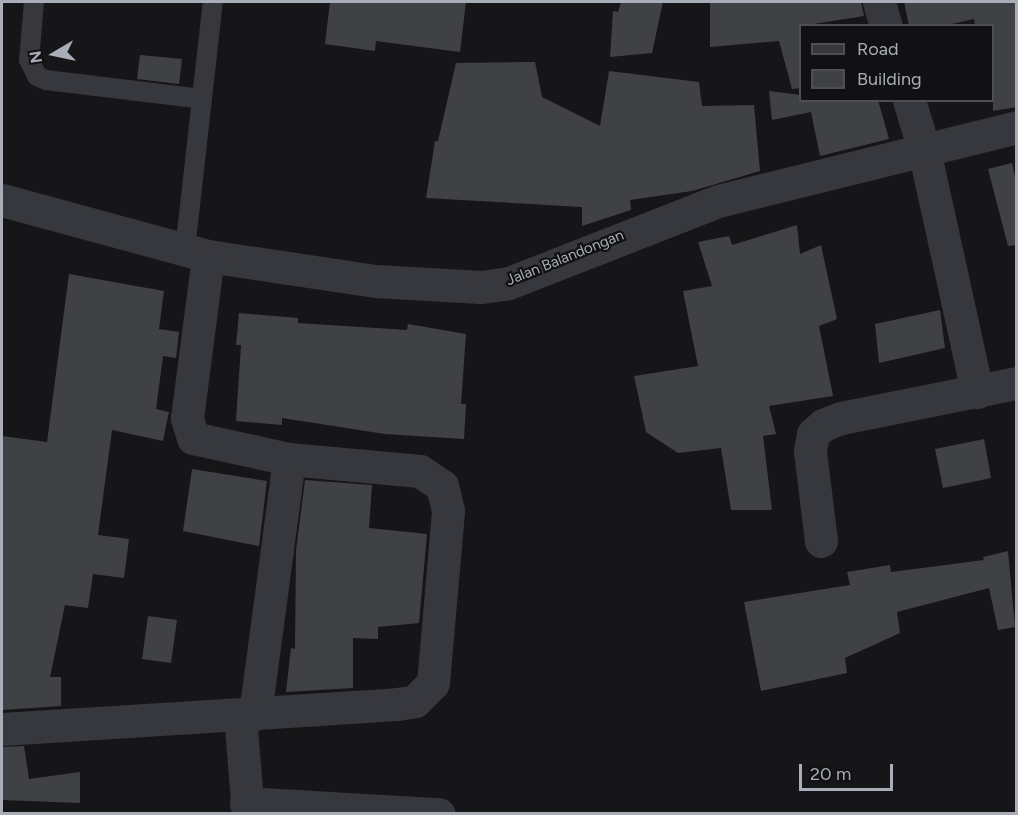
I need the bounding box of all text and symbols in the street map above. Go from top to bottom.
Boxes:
north arrow [24,24,84,84]
legend [799,24,994,102]
text: Road [857,38,898,60]
text: N [25,49,46,64]
text: Building [857,68,922,90]
street label: Jalan Balandongan [504,226,626,290]
scale bar [802,752,896,790]
text: 20 m [810,763,851,785]

